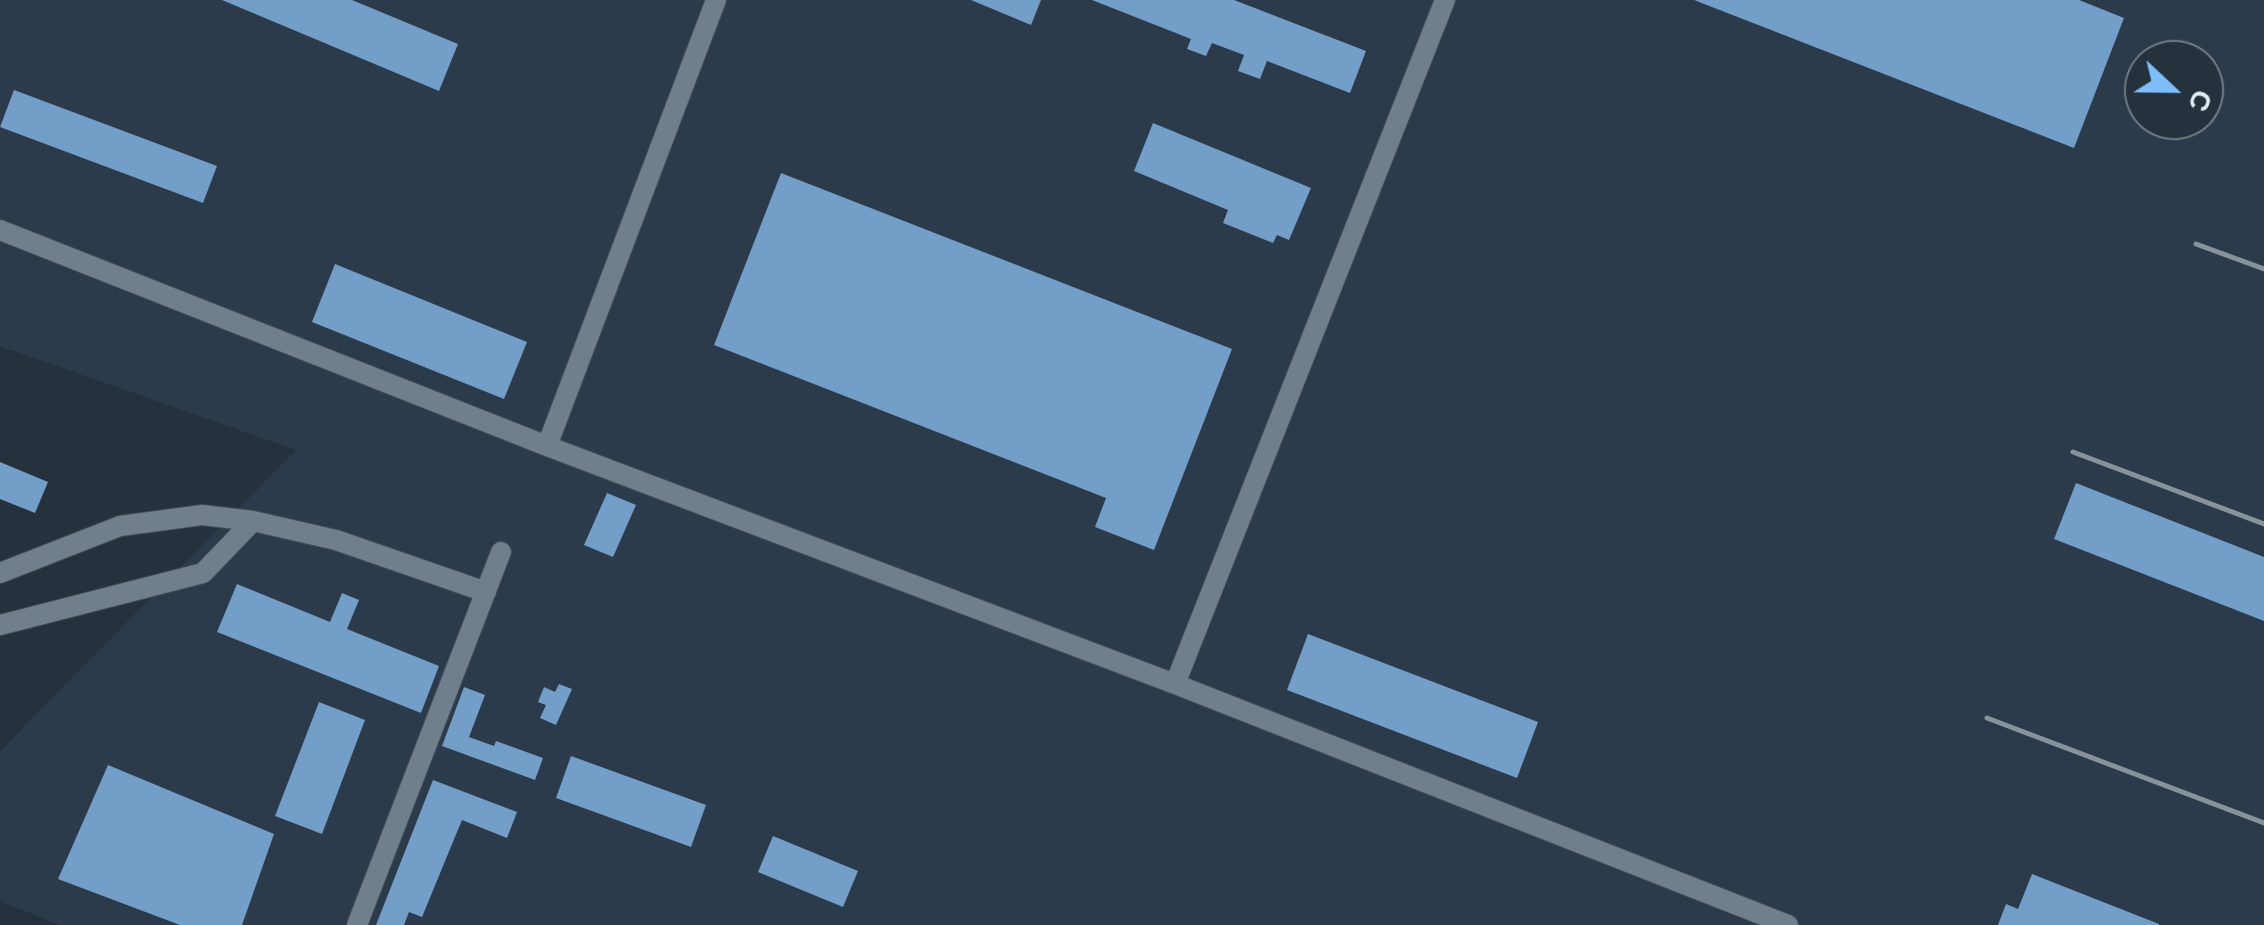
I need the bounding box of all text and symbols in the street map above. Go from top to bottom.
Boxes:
north arrow [2124,40,2224,140]
text: С [2182,85,2219,116]

